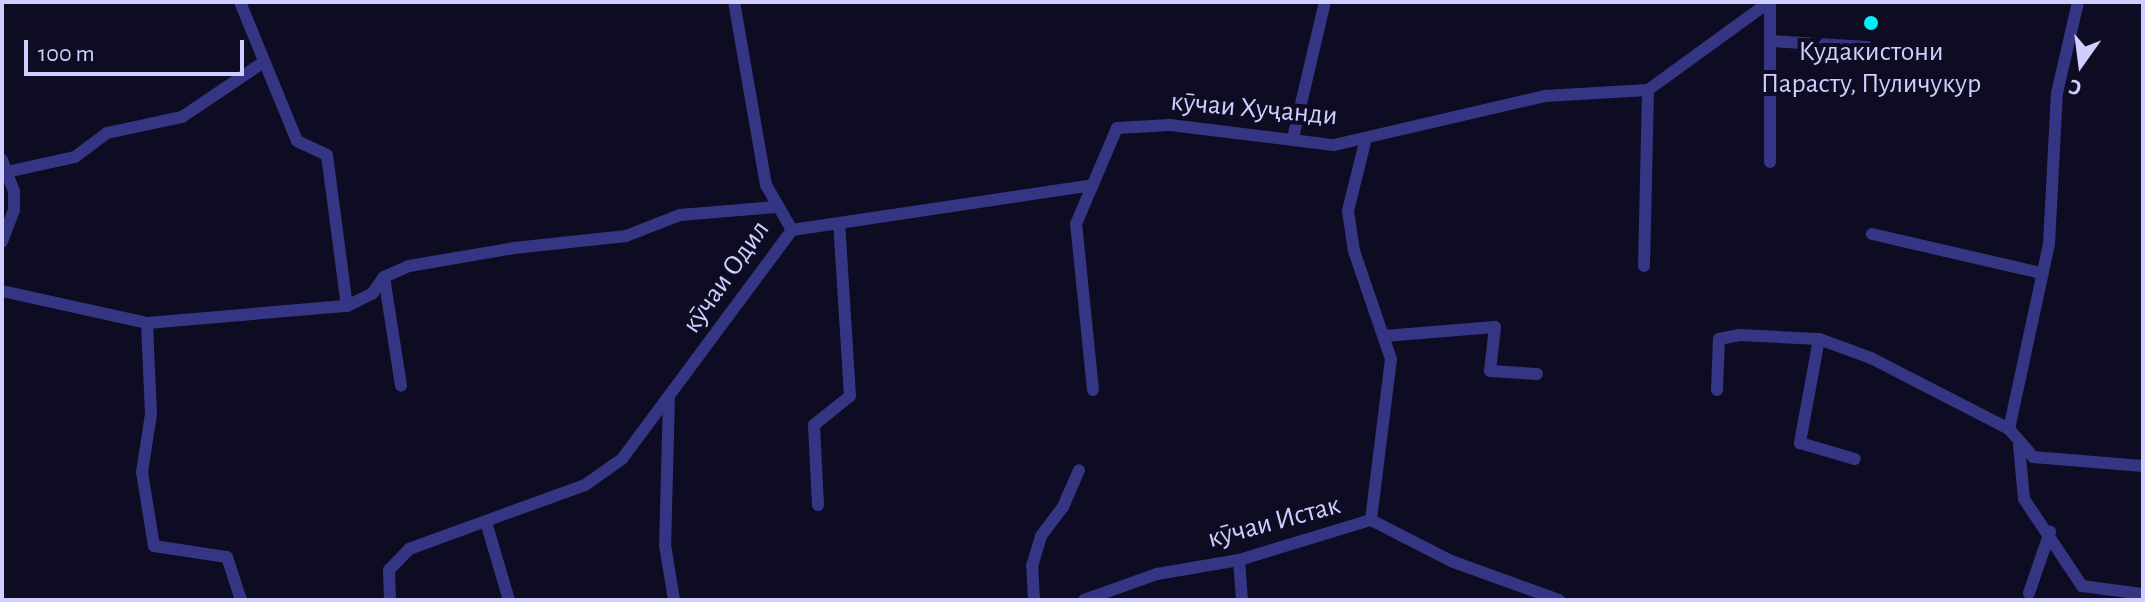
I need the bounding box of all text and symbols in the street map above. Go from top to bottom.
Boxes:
marker: Кудакистони Парасту, Пуличукур [1862,14,1880,32]
scale bar [28,24,248,74]
north arrow [2041,24,2121,104]
place label: Кудакистони Парасту, Пуличукур [1761,35,1981,101]
text: 100 m [38,42,95,66]
text: С [2067,75,2084,99]
street label: кӯчаи Хуҷанди [1169,85,1339,133]
street label: кӯчаи Одил [675,214,777,340]
street label: кӯчаи Истак [1204,488,1344,556]

